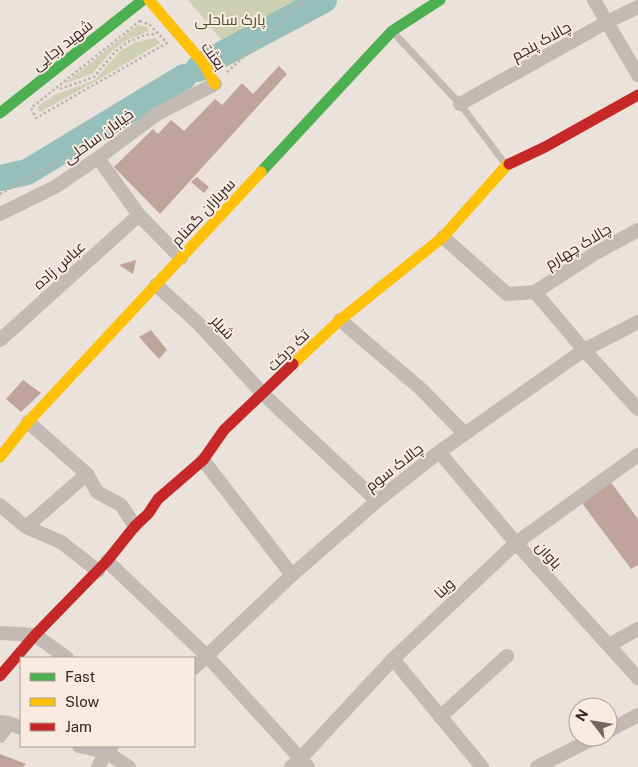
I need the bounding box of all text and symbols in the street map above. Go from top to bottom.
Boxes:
park label: پارک ساحلی [195,11,265,30]
street label: شهید رجایی [28,16,97,76]
street label: چالاک پنجم [508,18,575,66]
street label: بعثت [198,39,230,73]
street label: خیابان ساحلی [60,105,137,169]
street label: سربازان گمنام [168,175,240,250]
street label: چالاک چهارم [542,220,615,274]
street label: عباس زاده [30,237,90,294]
street label: شیلر [207,311,238,343]
street label: تک درخت [264,326,313,375]
street label: چالاک سوم [362,439,427,496]
street label: باوان [531,538,566,573]
street label: وینا [431,575,458,602]
legend [20,657,195,747]
text: Fast [65,668,95,685]
text: Slow [65,693,100,710]
north arrow [568,697,618,747]
text: N [572,706,592,724]
text: Jam [65,718,92,735]

